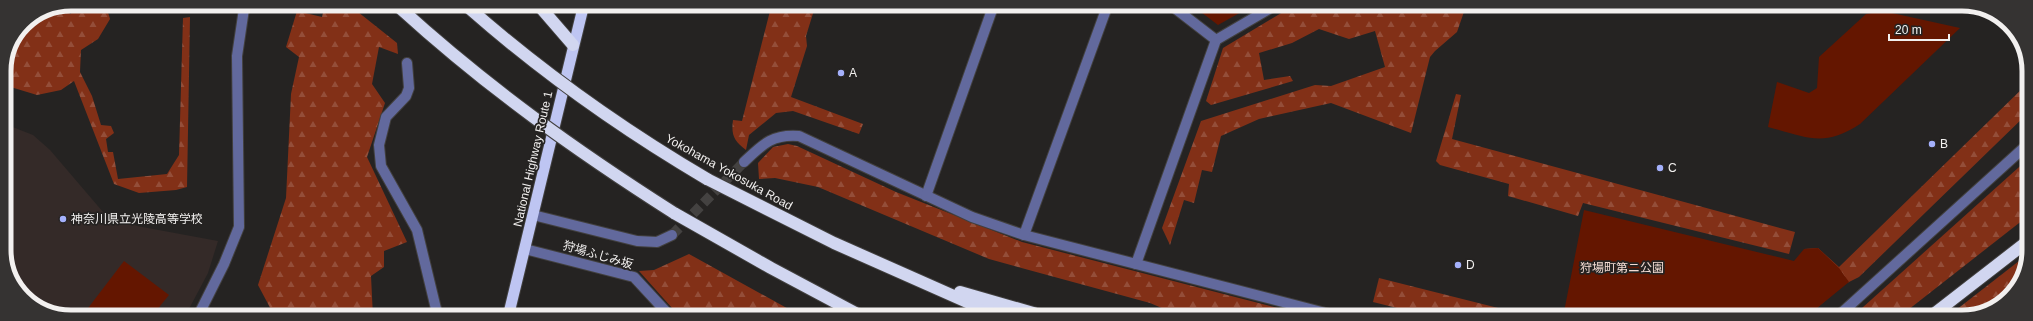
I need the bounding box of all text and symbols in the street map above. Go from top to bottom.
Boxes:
scale bar [1889,16,1949,42]
text: 20 m [1895,23,1922,37]
place label: A [849,66,857,80]
marker: A [836,68,846,78]
street label: National Highway Route 1 [511,90,555,228]
street label: Yokohama Yokosuka Road [663,131,795,213]
place label: B [1940,137,1948,151]
marker: B [1927,139,1937,149]
place label: C [1668,161,1677,175]
marker: C [1655,163,1665,173]
place label: 神奈川県立光陵高等学校 [71,212,203,226]
marker: 神奈川県立光陵高等学校 [58,214,68,224]
street label: 狩場ふじみ坂 [561,238,635,272]
place label: D [1466,258,1475,272]
marker: D [1453,260,1463,270]
park label: 狩場町第ニ公園 [1580,261,1664,275]

